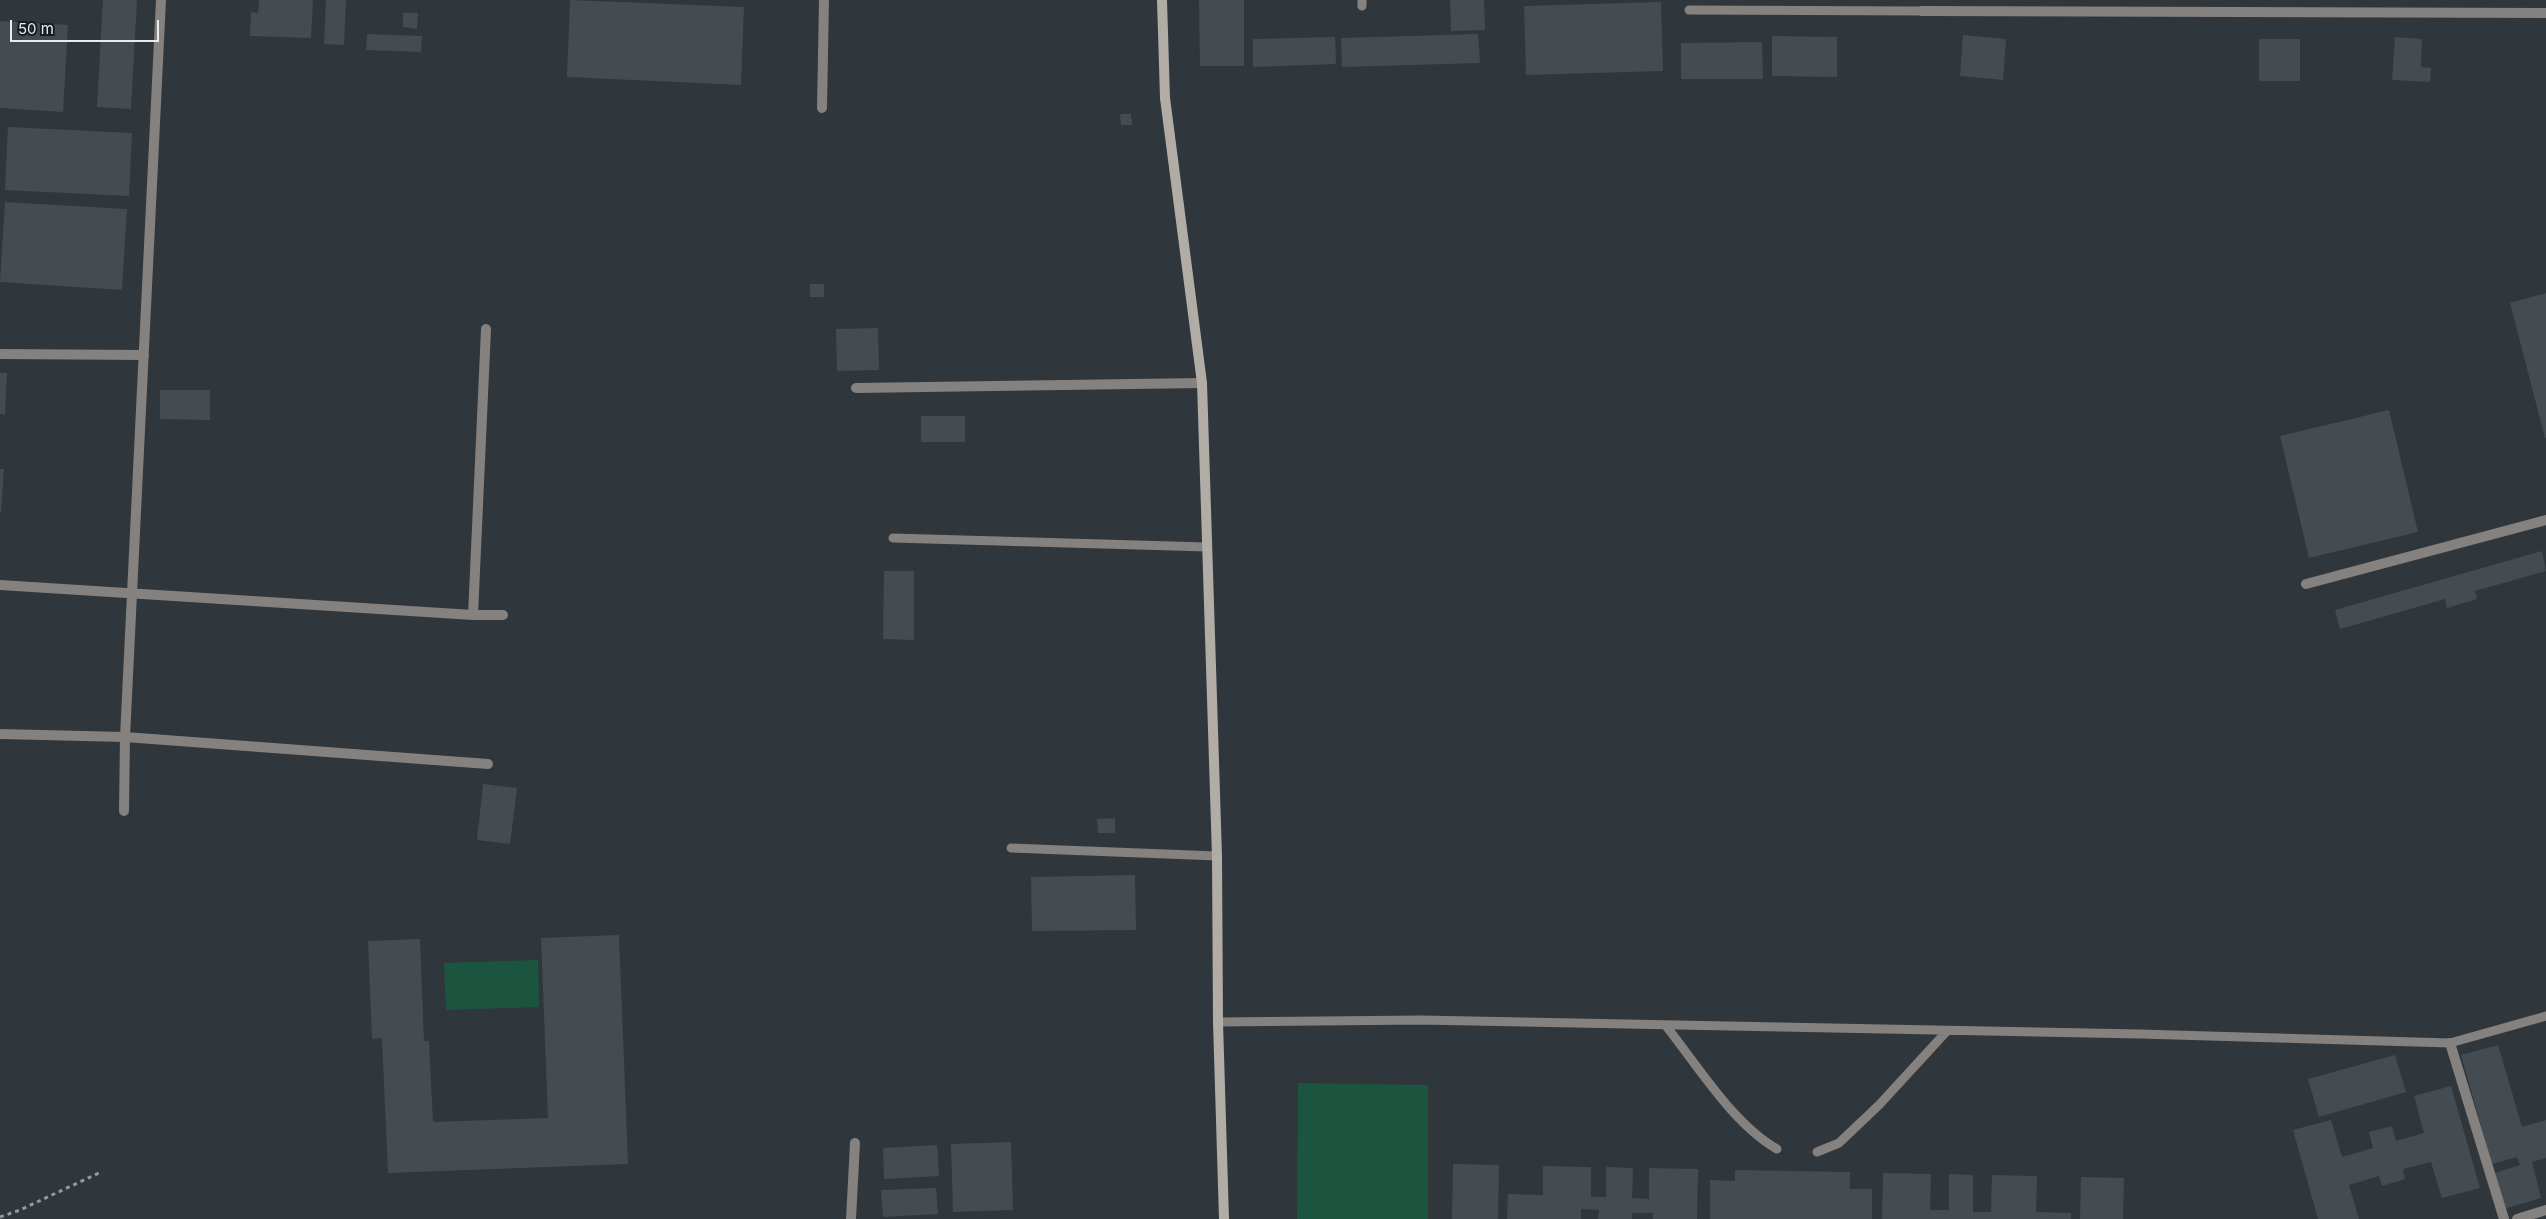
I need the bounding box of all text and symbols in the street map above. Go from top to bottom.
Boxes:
scale bar [12,10,161,42]
text: 50 m [18,19,54,38]

